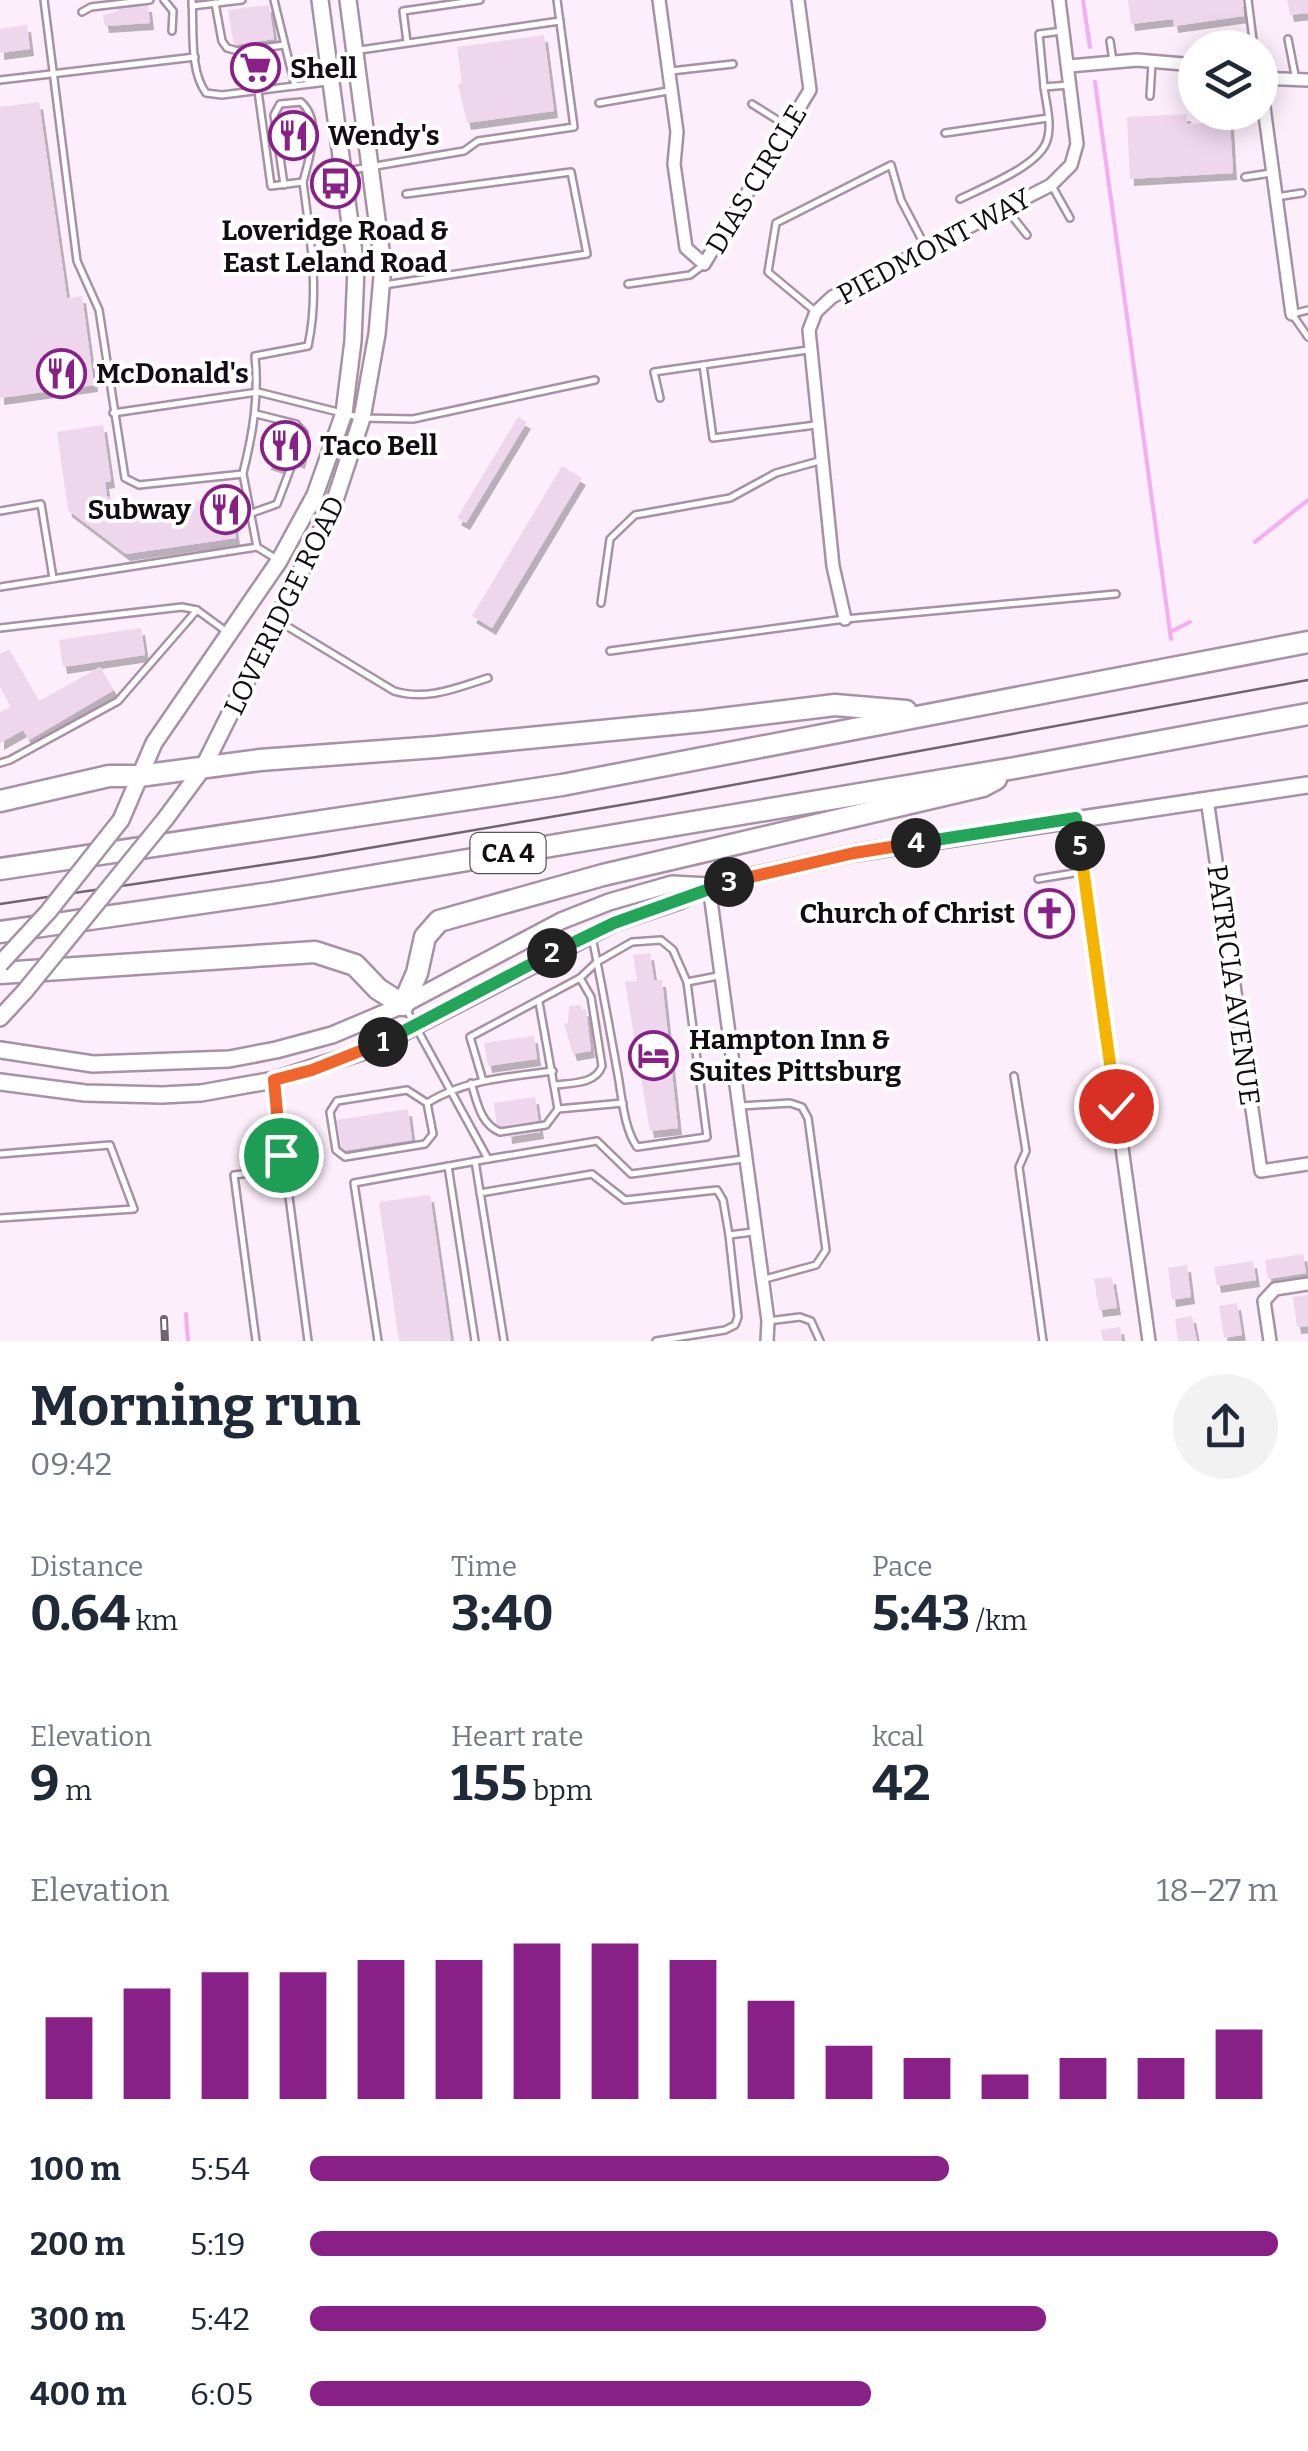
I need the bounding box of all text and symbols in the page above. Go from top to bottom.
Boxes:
map controls [1178,30,1278,130]
button: layers [1178,30,1278,130]
supermarket icon: Shell [229,42,281,94]
place label: Shell [290,52,358,85]
street label: DIAS CIRCLE [699,99,814,260]
restaurant icon: Wendy's [267,109,319,161]
place label: Wendy's [328,119,440,152]
bus stop icon: Loveridge Road & East Leland Road [309,157,361,209]
street label: PIEDMONT WAY [832,182,1037,311]
place label: Loveridge Road & East Leland Road [221,214,449,279]
restaurant icon: McDonald's [35,347,87,399]
place label: McDonald's [96,357,249,390]
restaurant icon: Taco Bell [259,419,311,471]
place label: Taco Bell [320,429,438,462]
restaurant icon: Subway [200,483,252,535]
street label: LOVERIDGE ROAD [217,490,352,720]
place label: Subway [88,493,191,526]
pin: 4 [891,818,941,868]
pin: 5 [1055,821,1105,871]
text: 4 [907,826,925,859]
text: 5 [1072,829,1088,862]
road number: CA 4 [470,833,546,873]
pin: 3 [704,857,754,907]
street label: PATRICIA AVENUE [1200,863,1267,1108]
text: 3 [721,865,737,898]
church icon: Church of Christ [1024,887,1076,939]
place label: Church of Christ [799,897,1015,930]
pin: 2 [527,928,577,978]
text: 2 [544,936,560,969]
pin: 1 [358,1017,408,1067]
place label: Hampton Inn & Suites Pittsburg [689,1023,901,1088]
text: 1 [377,1025,389,1058]
hotel icon: Hampton Inn & Suites Pittsburg [628,1029,680,1081]
pin [1074,1064,1159,1149]
icon: check [1089,1079,1144,1134]
pin [239,1113,324,1198]
icon: arrive [254,1128,309,1183]
text: Morning run [30,1374,361,1440]
button: share [1173,1374,1278,1479]
text: 09:42 [30,1445,112,1483]
text: Distance [30,1550,143,1583]
text: Time [451,1550,517,1583]
text: Pace [872,1550,932,1583]
text: 0.64 [30,1583,130,1643]
text: 3:40 [451,1583,554,1643]
text: 5:43 [872,1583,970,1643]
text: km [130,1604,178,1637]
text: /km [970,1604,1027,1637]
text: Elevation [30,1720,152,1753]
text: Heart rate [451,1720,583,1753]
text: kcal [872,1720,924,1753]
text: 9 [30,1753,60,1813]
text: 155 [451,1753,527,1813]
text: 42 [872,1753,931,1813]
text: m [60,1774,92,1807]
text: bpm [527,1774,593,1807]
text: Elevation [30,1871,170,1909]
text: 18–27 m [1156,1871,1278,1909]
text: 100 m [30,2150,121,2188]
text: 5:54 [190,2150,250,2188]
text: 200 m [30,2225,125,2263]
text: 5:19 [190,2225,246,2263]
text: 300 m [30,2300,125,2338]
text: 5:42 [190,2300,250,2338]
text: 400 m [30,2375,126,2413]
text: 6:05 [190,2375,253,2413]

